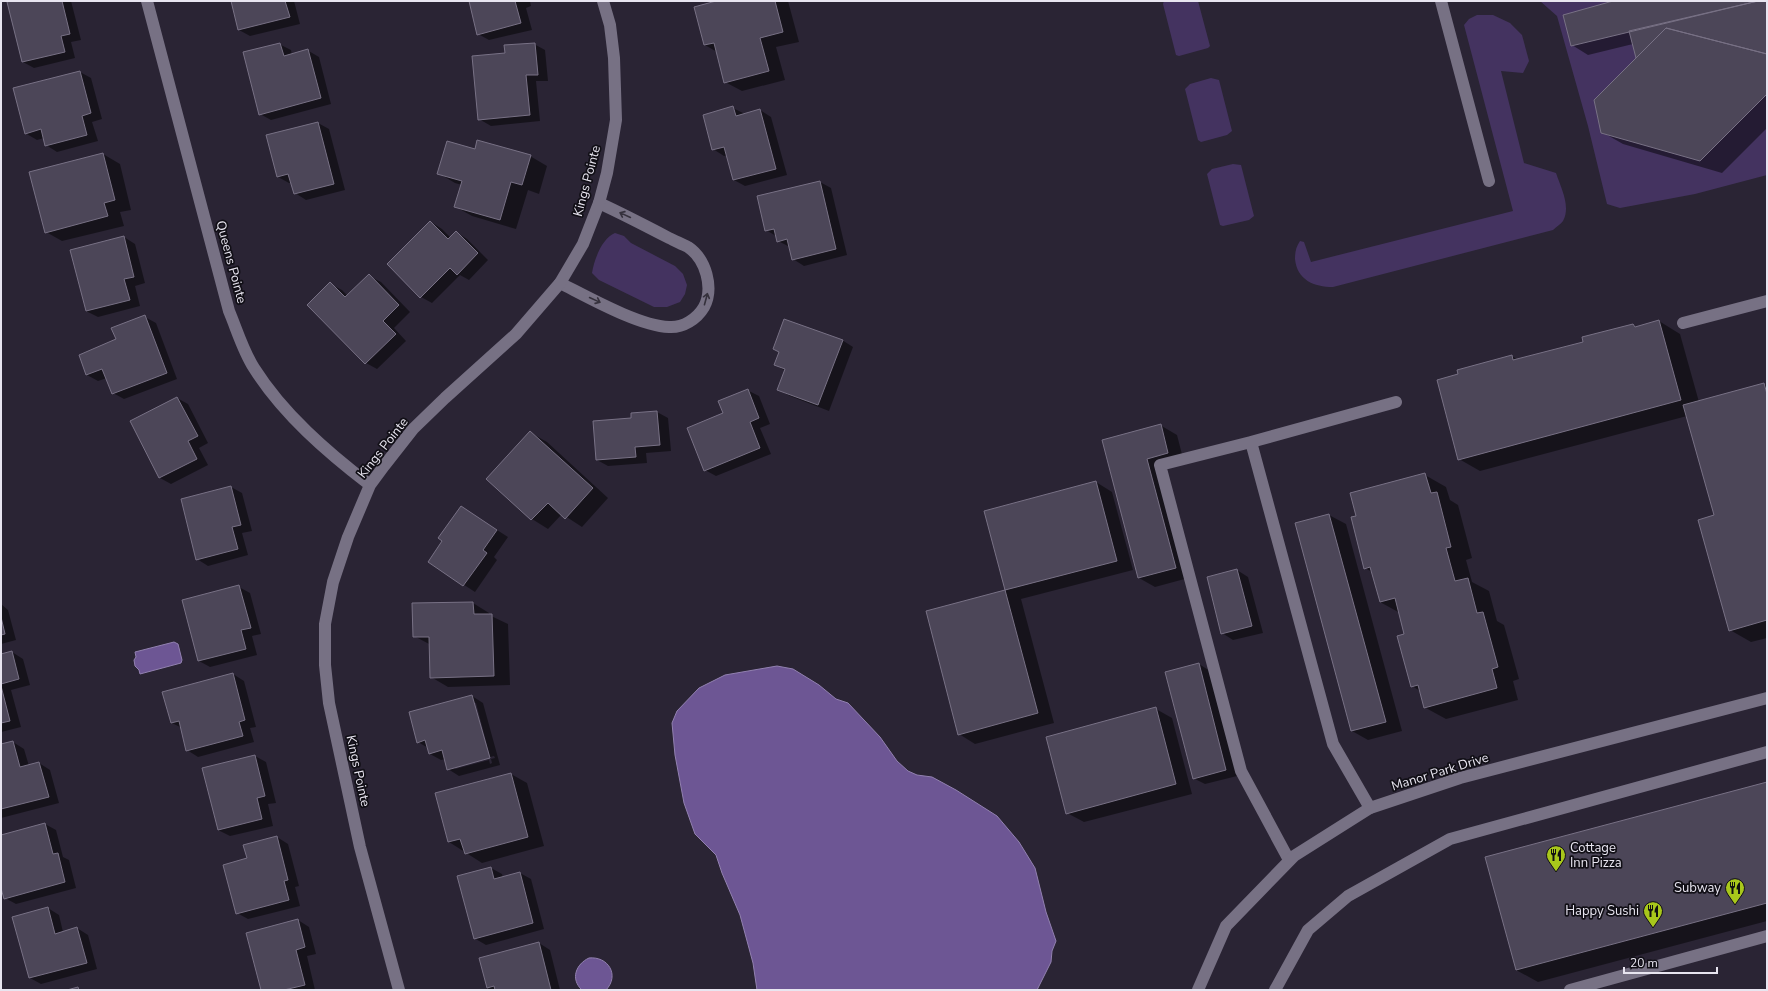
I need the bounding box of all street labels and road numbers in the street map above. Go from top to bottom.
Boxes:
street label: Kings Pointe [569,143,605,218]
street label: Queens Pointe [211,219,251,305]
street label: Kings Pointe [354,414,413,482]
street label: Kings Pointe [342,734,374,809]
street label: Manor Park Drive [1389,749,1491,795]

